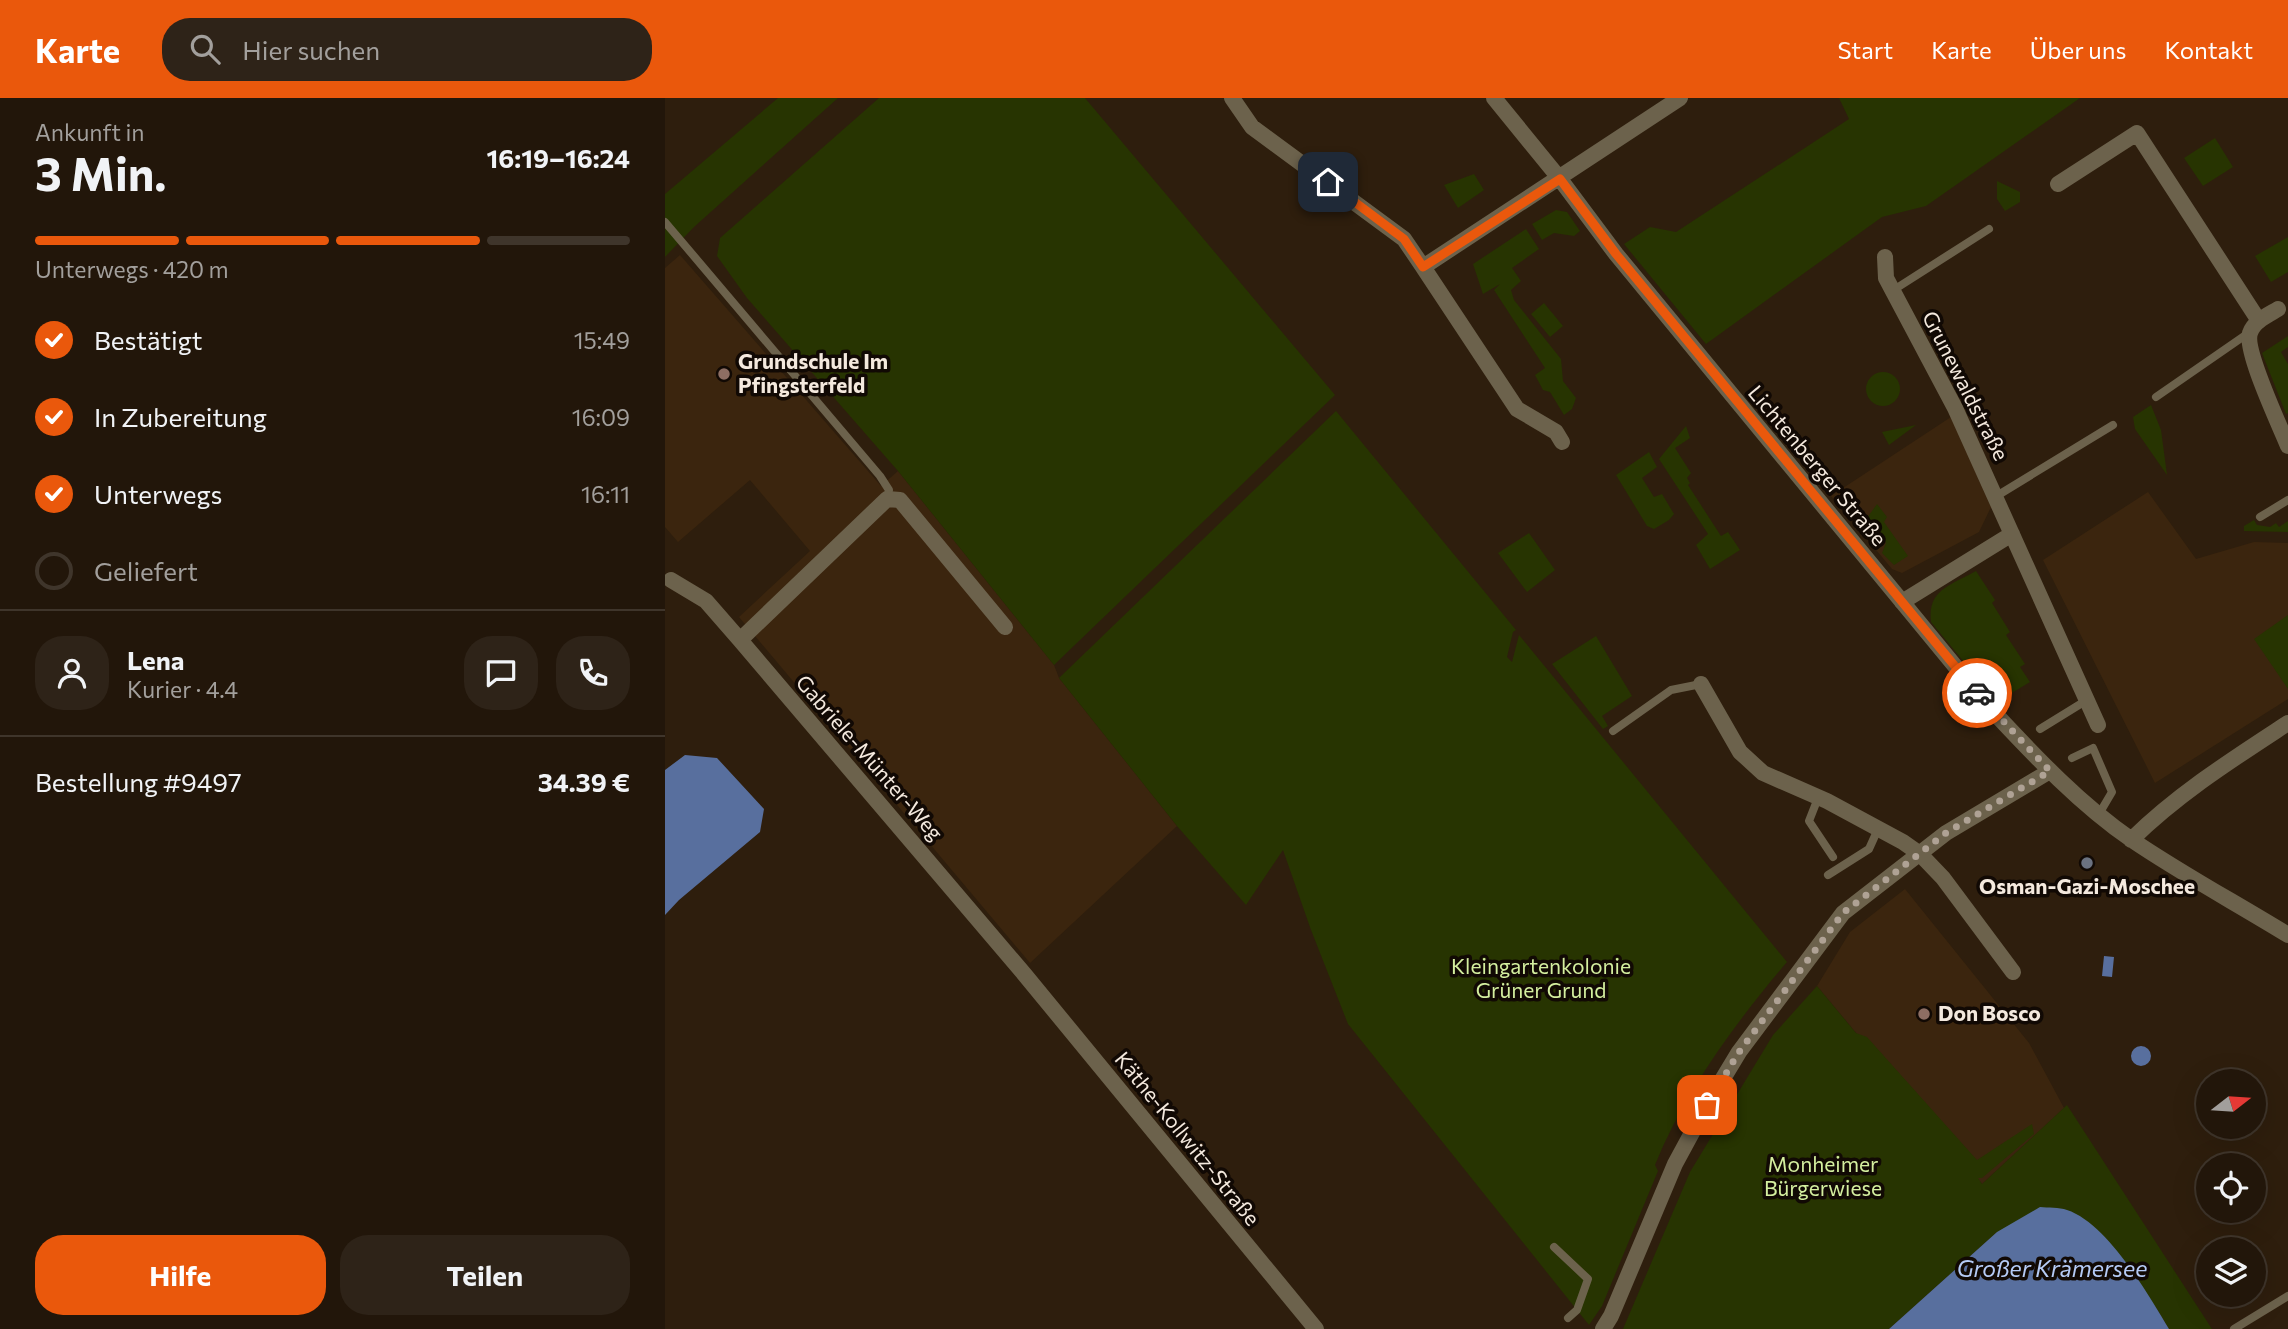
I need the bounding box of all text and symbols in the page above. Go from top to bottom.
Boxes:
search box [162,18,652,81]
text: Karte [35,29,120,70]
icon: search [186,30,224,68]
text: Hier suchen [242,34,380,65]
text: Start [1838,35,1893,64]
text: Karte [1931,35,1992,64]
text: Über uns [2030,35,2126,64]
text: Kontakt [2164,35,2253,64]
text: Ankunft in [35,118,145,146]
text: 16:19–16:24 [486,142,630,173]
text: 3 Min. [35,144,167,200]
pin [1298,152,1358,212]
icon: home [1309,163,1347,201]
text: Unterwegs · 420 m [35,255,229,283]
street label: Grunewaldstraße [1918,306,2015,464]
icon: check [35,321,73,359]
text: Bestätigt [94,324,203,355]
text: 15:49 [574,326,630,354]
place label: Grundschule Im Pfingsterfeld [738,348,888,397]
marker: Grundschule Im Pfingsterfeld [716,366,732,382]
street label: Lichtenberger Straße [1744,380,1893,550]
icon: check [35,398,73,436]
text: In Zubereitung [94,401,267,432]
text: 16:09 [572,403,630,431]
icon: check [35,475,73,513]
text: Unterwegs [94,478,222,509]
text: 16:11 [581,480,630,508]
text: Geliefert [94,555,198,586]
button: person [35,636,109,710]
button: chat [464,636,538,710]
button: phone [556,636,630,710]
text: Lena [127,644,185,675]
courier [1942,658,2012,728]
street label: Gabriele-Münter-Weg [792,669,949,845]
icon: car [1958,674,1996,712]
text: Kurier · 4.4 [127,675,238,703]
text: Bestellung #9497 [35,766,242,797]
text: 34.39 € [538,766,630,797]
marker: Osman-Gazi-Moschee [2079,855,2095,871]
place label: Osman-Gazi-Moschee [1979,873,2195,898]
park label: Kleingartenkolonie Grüner Grund [1451,953,1631,1002]
place label: Don Bosco [1938,1000,2041,1025]
marker: Don Bosco [1916,1006,1932,1022]
street label: Käthe-Kollwitz-Straße [1110,1046,1266,1230]
north arrow [2196,1069,2266,1139]
map controls [2196,1069,2266,1307]
pin [1677,1075,1737,1135]
icon: bag [1688,1086,1726,1124]
park label: Monheimer Bürgerwiese [1764,1151,1882,1200]
button: locate [2196,1153,2266,1223]
button: Hilfe [35,1235,326,1315]
button: Teilen [340,1235,630,1315]
button: layers [2196,1237,2266,1307]
water label: Großer Krämersee [1957,1254,2147,1282]

